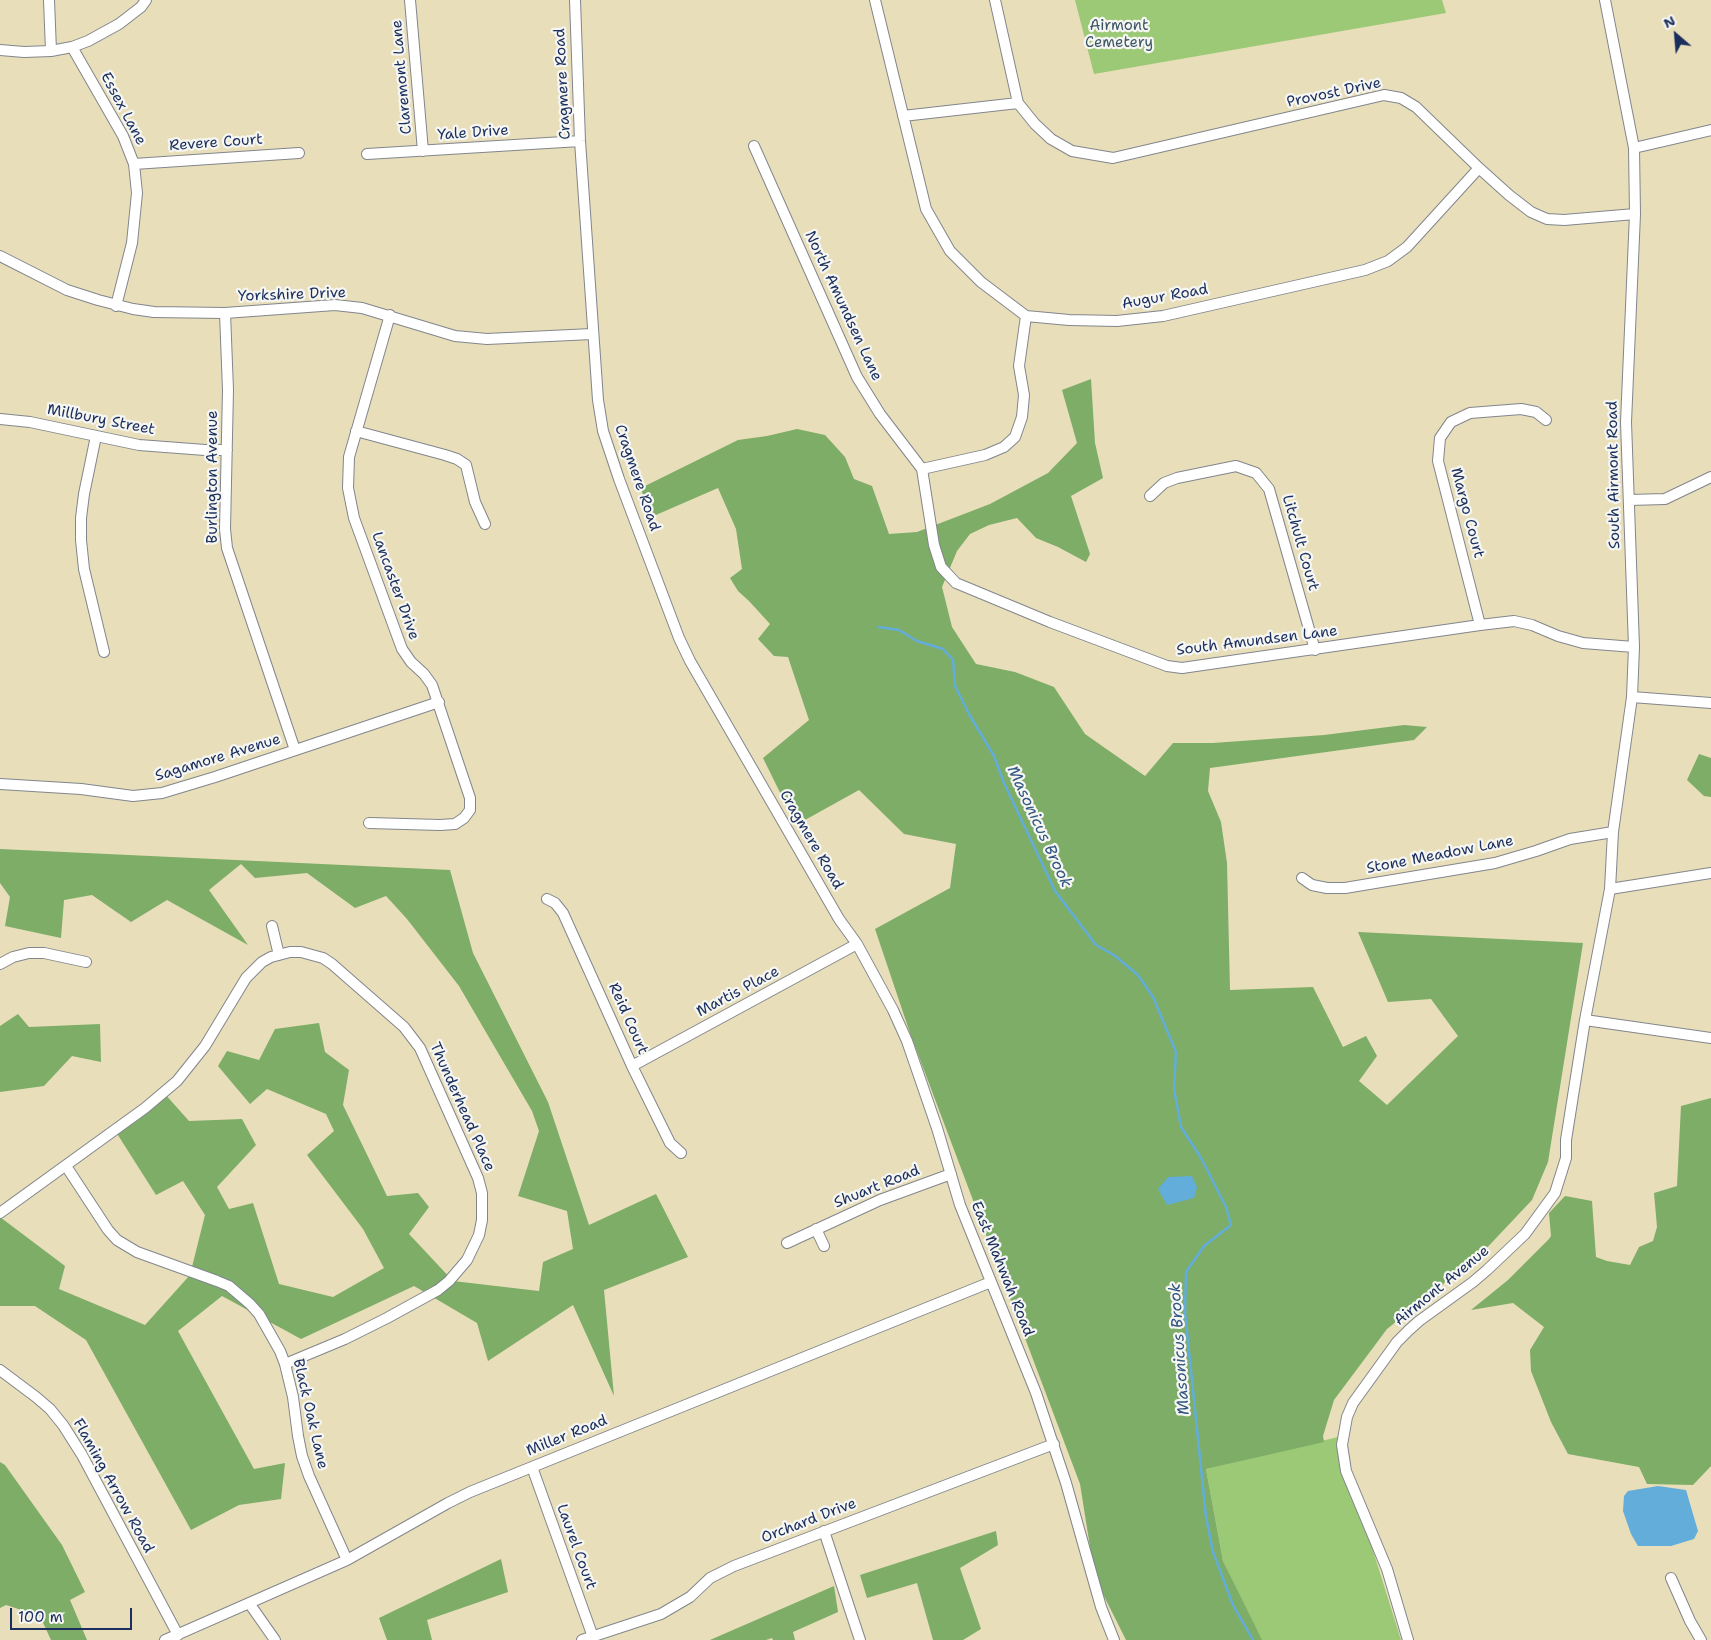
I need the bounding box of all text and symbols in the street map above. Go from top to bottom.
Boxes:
north arrow [1651,10,1701,60]
text: N [1660,11,1678,32]
park label: Airmont Cemetery [1085,17,1153,52]
street label: Claremont Lane [388,19,416,135]
street label: Cragmere Road [551,28,575,140]
street label: Essex Lane [96,70,150,148]
street label: Provost Drive [1285,74,1383,112]
street label: Yale Drive [437,122,509,144]
street label: Revere Court [169,131,263,155]
street label: North Amundsen Lane [800,228,886,384]
street label: Augur Road [1121,281,1209,313]
street label: Yorkshire Drive [238,284,346,306]
street label: Millbury Street [46,401,156,439]
street label: South Airmont Road [1604,401,1624,549]
street label: Burlington Avenue [204,411,222,543]
street label: Cragmere Road [610,422,664,534]
street label: Margo Court [1446,466,1488,560]
street label: Litchult Court [1278,493,1322,593]
street label: Lancaster Drive [367,530,423,642]
street label: South Amundsen Lane [1175,622,1339,660]
street label: Sagamore Avenue [153,730,283,786]
water label: Masonicus Brook [1002,763,1076,891]
street label: Cragmere Road [775,787,847,893]
street label: Stone Meadow Lane [1365,832,1515,878]
street label: Martis Place [694,963,782,1021]
street label: Reid Court [604,980,652,1058]
street label: Thunderhead Place [425,1040,499,1174]
street label: Shuart Road [831,1162,923,1212]
street label: East Mahwah Road [967,1199,1037,1339]
street label: Airmont Avenue [1391,1242,1493,1330]
water label: Masonicus Brook [1166,1282,1194,1416]
street label: Black Oak Lane [289,1357,331,1471]
street label: Miller Road [524,1412,610,1460]
street label: Flaming Arrow Road [69,1416,157,1556]
street label: Orchard Drive [759,1495,859,1547]
street label: Laurel Court [552,1502,600,1592]
scale bar [12,1598,135,1630]
text: 100 m [18,1607,63,1627]

